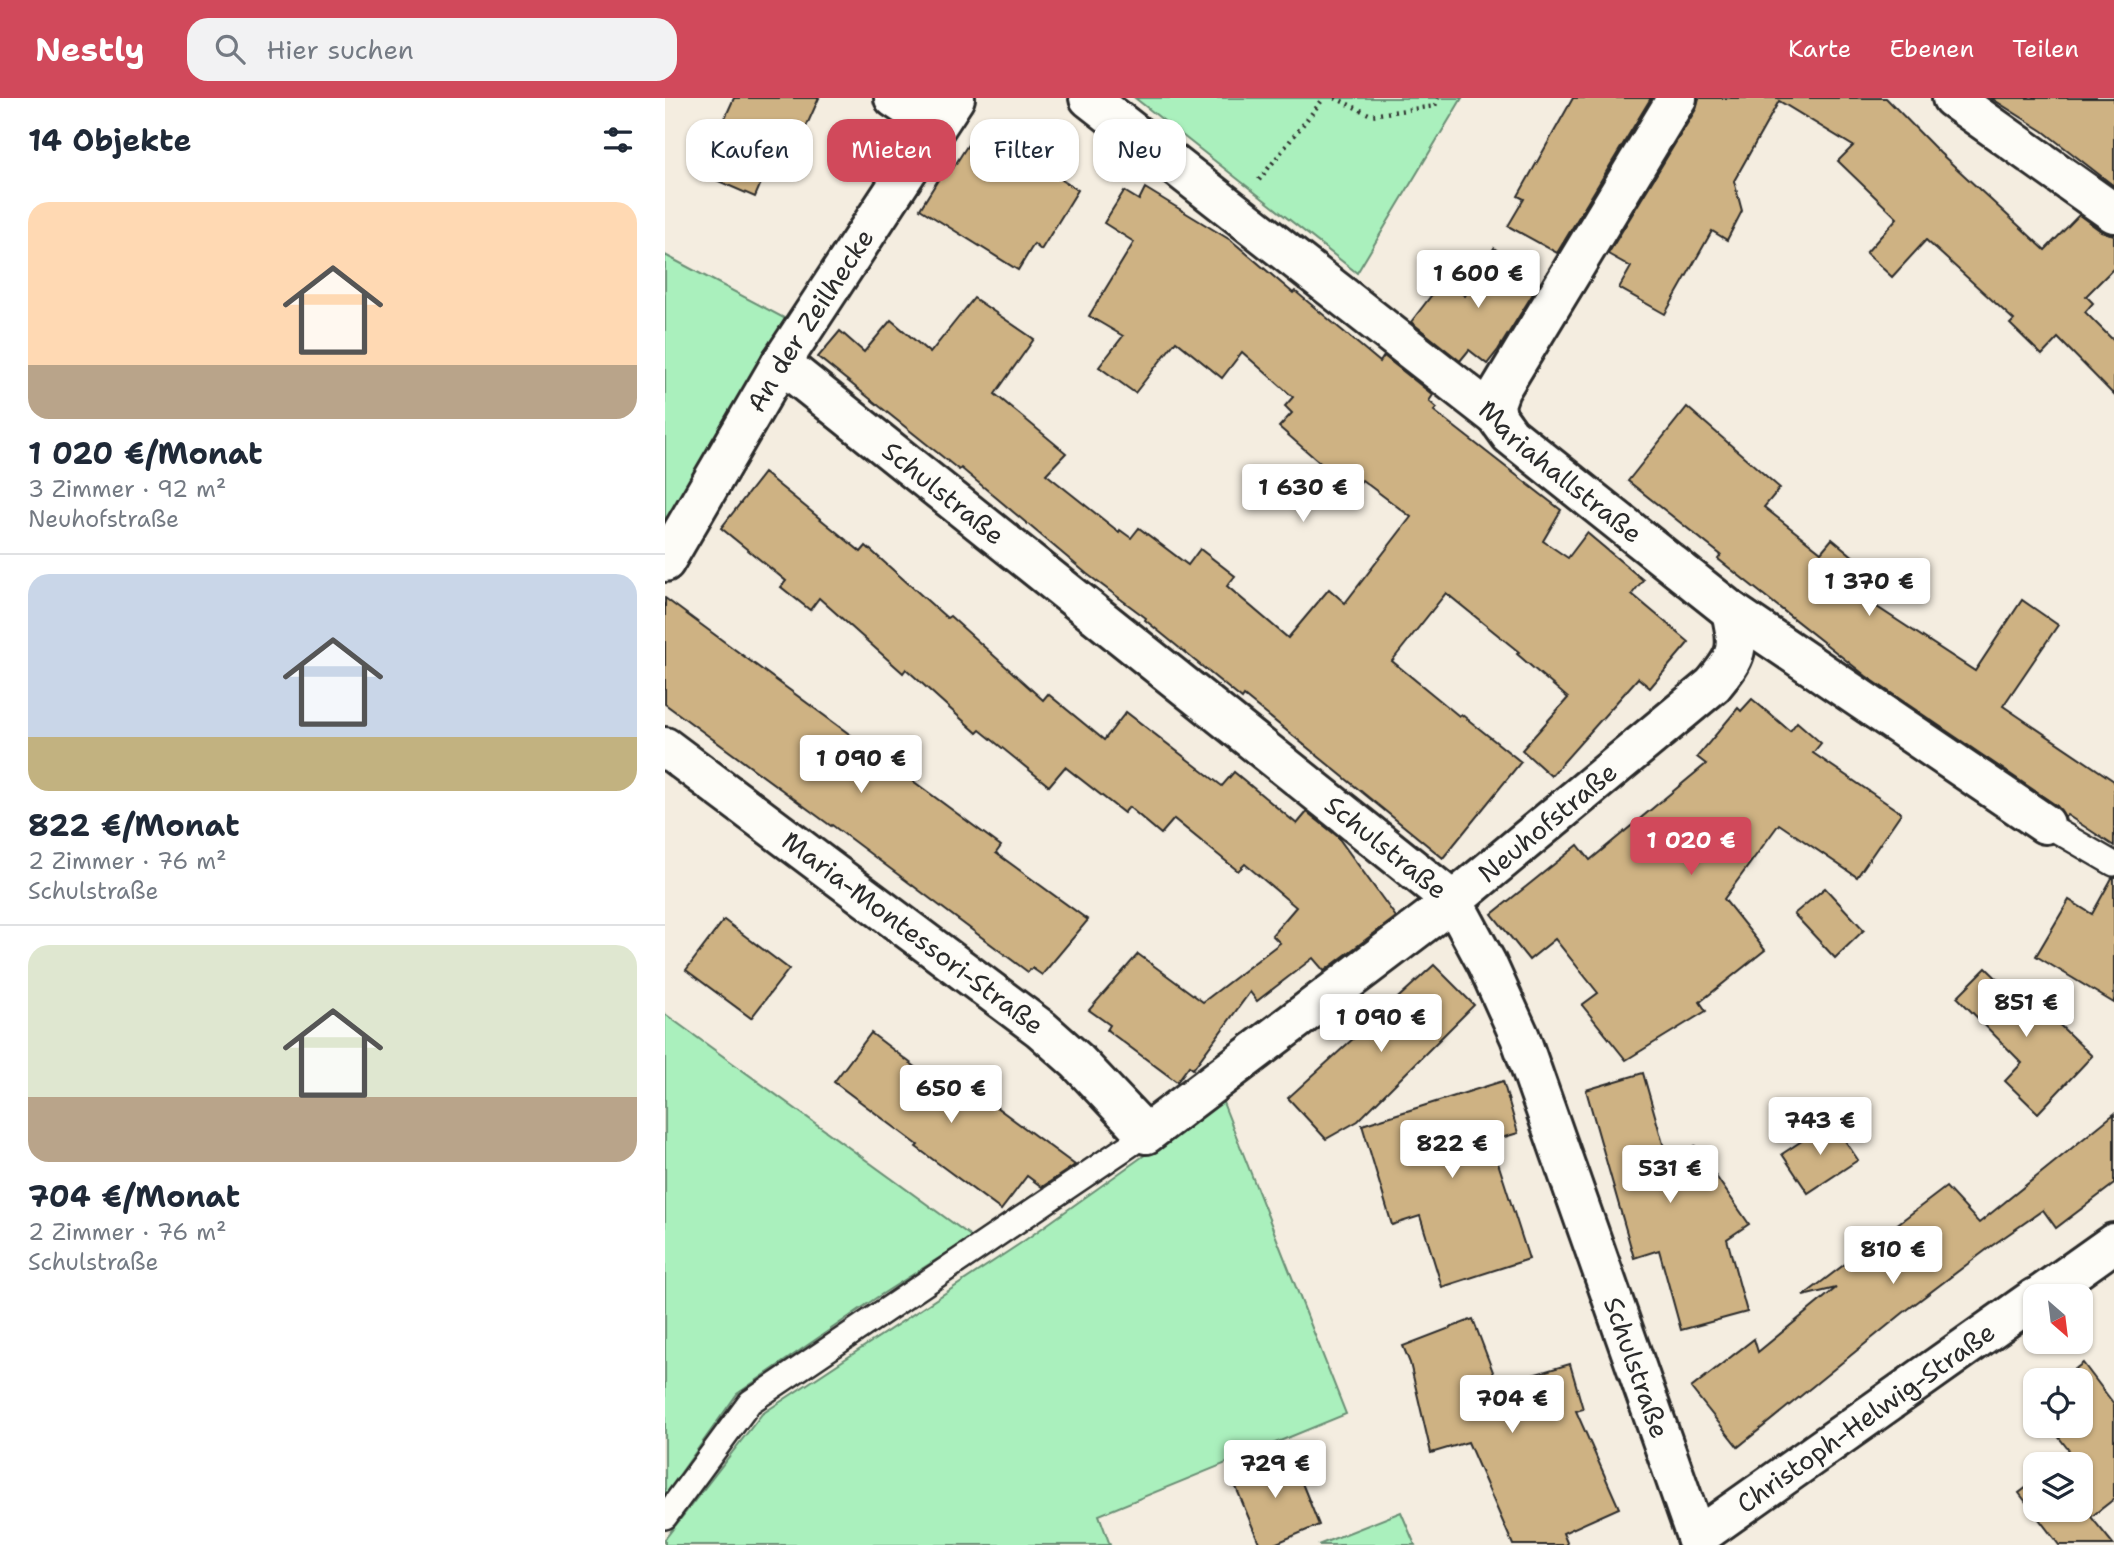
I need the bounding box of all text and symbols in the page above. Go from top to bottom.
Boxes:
search box [187,18,677,81]
text: Nestly [35,27,145,72]
icon: search [211,30,249,68]
text: Hier suchen [267,32,414,67]
text: Karte [1788,33,1851,65]
text: Ebenen [1889,33,1974,65]
text: Teilen [2012,33,2079,65]
chip: Kaufen [686,119,813,182]
chip: Mieten [827,119,956,182]
chip: Filter [970,119,1079,182]
chip: Neu [1093,119,1186,182]
text: 14 Objekte [28,120,191,161]
icon: filters [599,121,637,159]
street label: An der Zeilhecke [738,222,882,418]
icon: home [270,247,396,373]
pin: 1 600 € [1413,250,1543,310]
text: 1 600 € [1433,258,1523,288]
street label: Mariahallstraße [1472,392,1650,551]
text: 1 020 €/Monat [28,433,263,474]
street label: Schulstraße [875,433,1012,552]
pin: 1 630 € [1238,464,1368,524]
text: 1 630 € [1258,472,1348,502]
text: 3 Zimmer · 92 m² [28,474,226,504]
text: Neuhofstraße [28,504,179,534]
pin: 1 370 € [1804,559,1934,618]
text: 1 370 € [1824,566,1914,596]
icon: home [270,619,396,745]
pin: 1 090 € [796,736,926,795]
text: 1 090 € [816,743,906,773]
street label: Neuhofstraße [1470,754,1624,890]
street label: Schulstraße [1318,787,1455,907]
text: 822 €/Monat [28,805,239,846]
pin: 1 020 € [1626,818,1756,877]
street label: Maria-Montessori-Straße [775,823,1051,1042]
text: 1 020 € [1646,825,1736,855]
text: 2 Zimmer · 76 m² [28,846,227,876]
text: Schulstraße [28,876,158,906]
pin: 851 € [1977,979,2075,1039]
text: 851 € [1994,987,2058,1017]
icon: home [270,990,396,1116]
pin: 1 090 € [1316,995,1446,1054]
text: 1 090 € [1336,1002,1426,1032]
pin: 650 € [902,1066,1000,1125]
text: 650 € [916,1073,986,1103]
pin: 743 € [1771,1098,1869,1157]
text: 743 € [1785,1105,1855,1135]
pin: 822 € [1403,1121,1501,1180]
text: 822 € [1416,1128,1488,1158]
pin: 531 € [1621,1146,1719,1205]
text: 531 € [1638,1153,1702,1183]
text: 704 €/Monat [28,1176,240,1217]
text: 2 Zimmer · 76 m² [28,1217,227,1247]
pin: 810 € [1844,1226,1942,1286]
text: 810 € [1860,1234,1926,1264]
text: Schulstraße [28,1247,158,1277]
north arrow [2023,1284,2093,1354]
map controls [2023,1284,2093,1522]
street label: Schulstraße [1596,1292,1678,1443]
street label: Christoph-Helwig-Straße [1729,1314,2002,1521]
button: locate [2023,1368,2093,1438]
pin: 704 € [1463,1376,1561,1435]
text: 704 € [1476,1383,1548,1413]
pin: 729 € [1226,1440,1324,1500]
text: 729 € [1240,1448,1310,1478]
button: layers [2023,1452,2093,1522]

